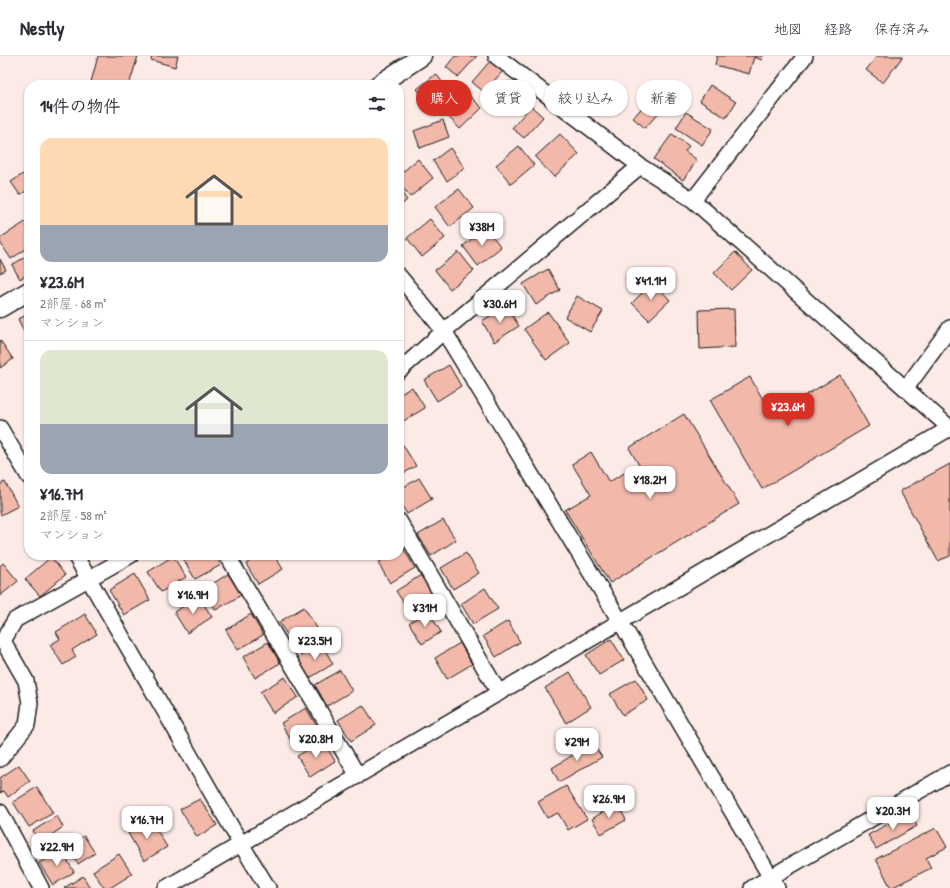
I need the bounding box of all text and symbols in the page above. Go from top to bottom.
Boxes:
text: Nestly [20,15,65,41]
text: 地図 [774,19,802,38]
text: 経路 [824,19,852,38]
text: 保存済み [874,19,930,38]
chip: 購入 [416,80,472,116]
chip: 賃貸 [480,80,536,116]
chip: 絞り込み [544,80,628,116]
chip: 新着 [636,80,692,116]
icon: filters [366,93,388,115]
text: 14件の物件 [40,94,121,117]
icon: home [178,164,250,236]
pin: ¥38M [458,213,506,247]
text: ¥38M [469,217,495,235]
pin: ¥41.1M [618,267,684,301]
text: ¥23.6M [40,270,84,293]
text: ¥41.1M [636,271,666,289]
pin: ¥30.6M [467,290,533,324]
text: 2部屋 · 68 m² [40,294,106,312]
text: ¥30.6M [483,294,517,312]
text: マンション [40,313,104,331]
icon: home [178,376,250,448]
pin: ¥23.6M [755,393,821,427]
text: ¥23.6M [771,397,805,415]
pin: ¥18.2M [617,466,683,500]
text: ¥18.2M [634,470,666,488]
text: ¥16.7M [40,482,83,505]
text: 2部屋 · 58 m² [40,506,107,524]
text: マンション [40,525,104,543]
pin: ¥16.9M [160,581,226,615]
text: ¥16.9M [177,585,209,603]
pin: ¥31M [401,594,449,628]
text: ¥31M [413,598,437,616]
pin: ¥23.5M [282,627,348,661]
text: ¥23.5M [298,631,332,649]
pin: ¥20.8M [283,725,349,759]
pin: ¥29M [553,728,601,762]
text: ¥20.8M [299,729,333,747]
text: ¥29M [565,732,589,750]
pin: ¥26.9M [576,785,642,819]
text: ¥26.9M [593,789,625,807]
pin: ¥20.3M [860,797,926,831]
text: ¥20.3M [876,801,910,819]
pin: ¥16.7M [114,806,180,840]
text: ¥16.7M [131,810,163,828]
pin: ¥22.9M [24,833,90,867]
text: ¥22.9M [40,837,74,855]

